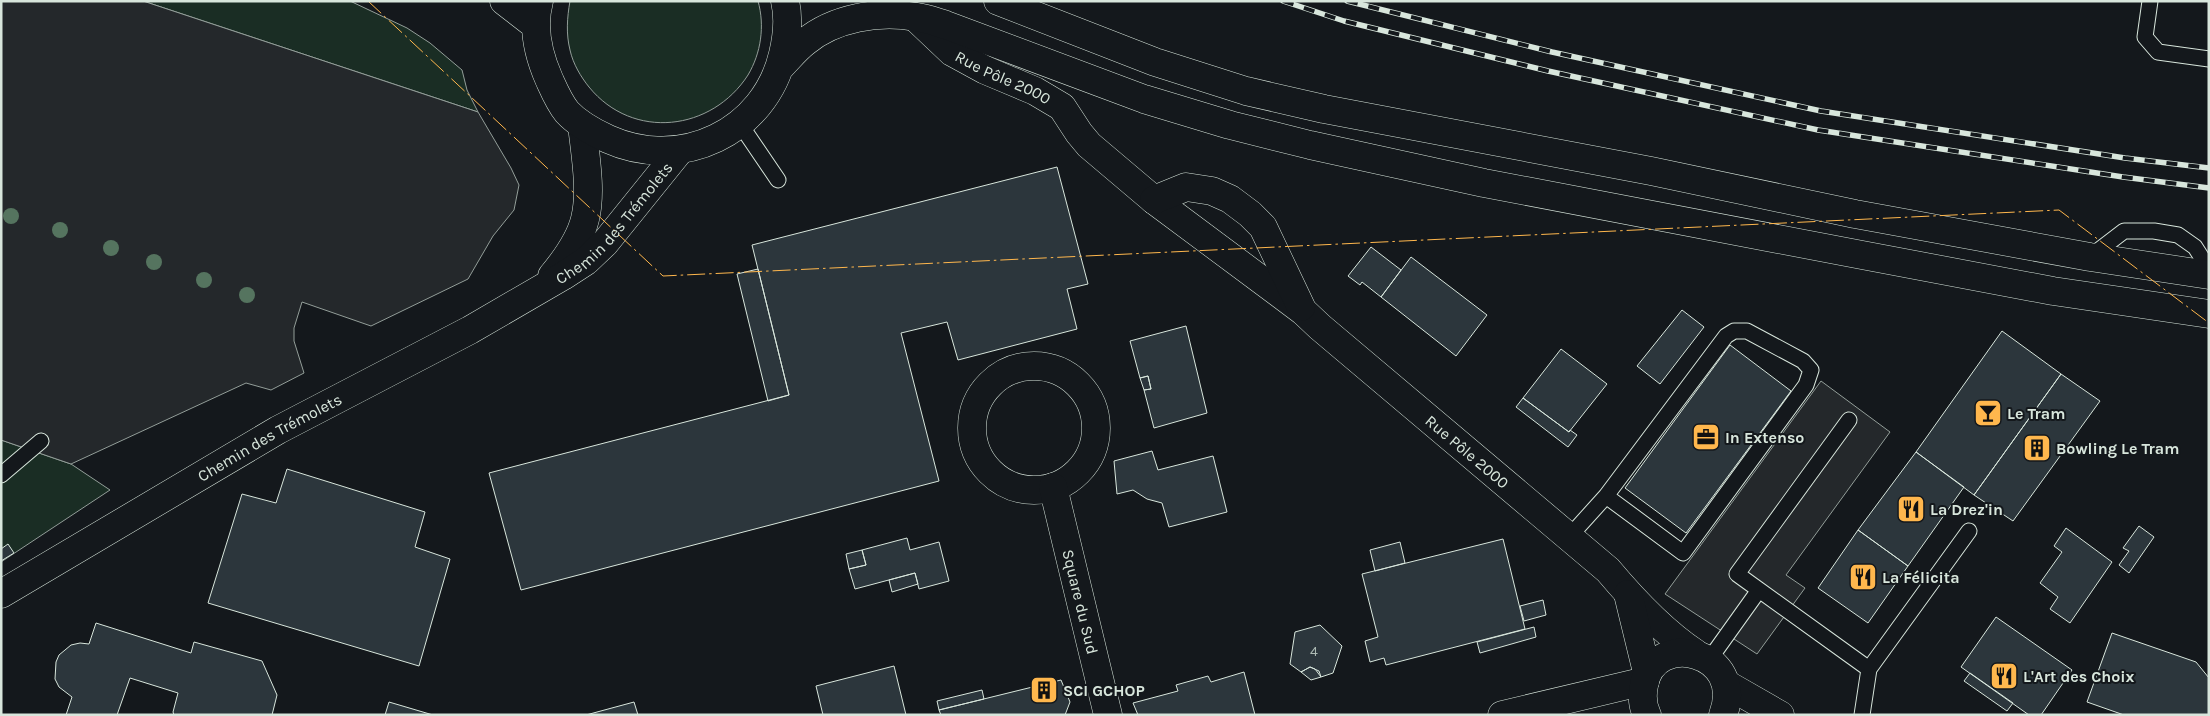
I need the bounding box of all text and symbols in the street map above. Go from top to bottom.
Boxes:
street label: Rue Pôle 2000 [952,47,1054,108]
street label: Chemin des Trémolets [552,158,677,288]
street label: Chemin des Trémolets [194,390,345,486]
bar icon: Le Tram [1973,398,2003,428]
place label: Le Tram [2007,404,2065,423]
street label: Rue Pôle 2000 [1421,411,1513,492]
office icon: In Extenso [1691,422,1721,452]
place label: In Extenso [1725,428,1804,447]
building icon: Bowling Le Tram [2022,433,2052,463]
place label: Bowling Le Tram [2056,439,2179,458]
restaurant icon: La Drez'in [1896,494,1926,524]
place label: La Drez'in [1930,500,2003,519]
street label: Square du Sud [1058,547,1102,656]
restaurant icon: La Félicita [1848,562,1878,592]
place label: La Félicita [1882,568,1960,587]
house number: 4 [1310,643,1318,660]
restaurant icon: L'Art des Choix [1989,661,2019,691]
place label: L'Art des Choix [2023,667,2135,686]
building icon: SCI GCHOP [1029,675,1059,705]
place label: SCI GCHOP [1063,681,1145,700]

